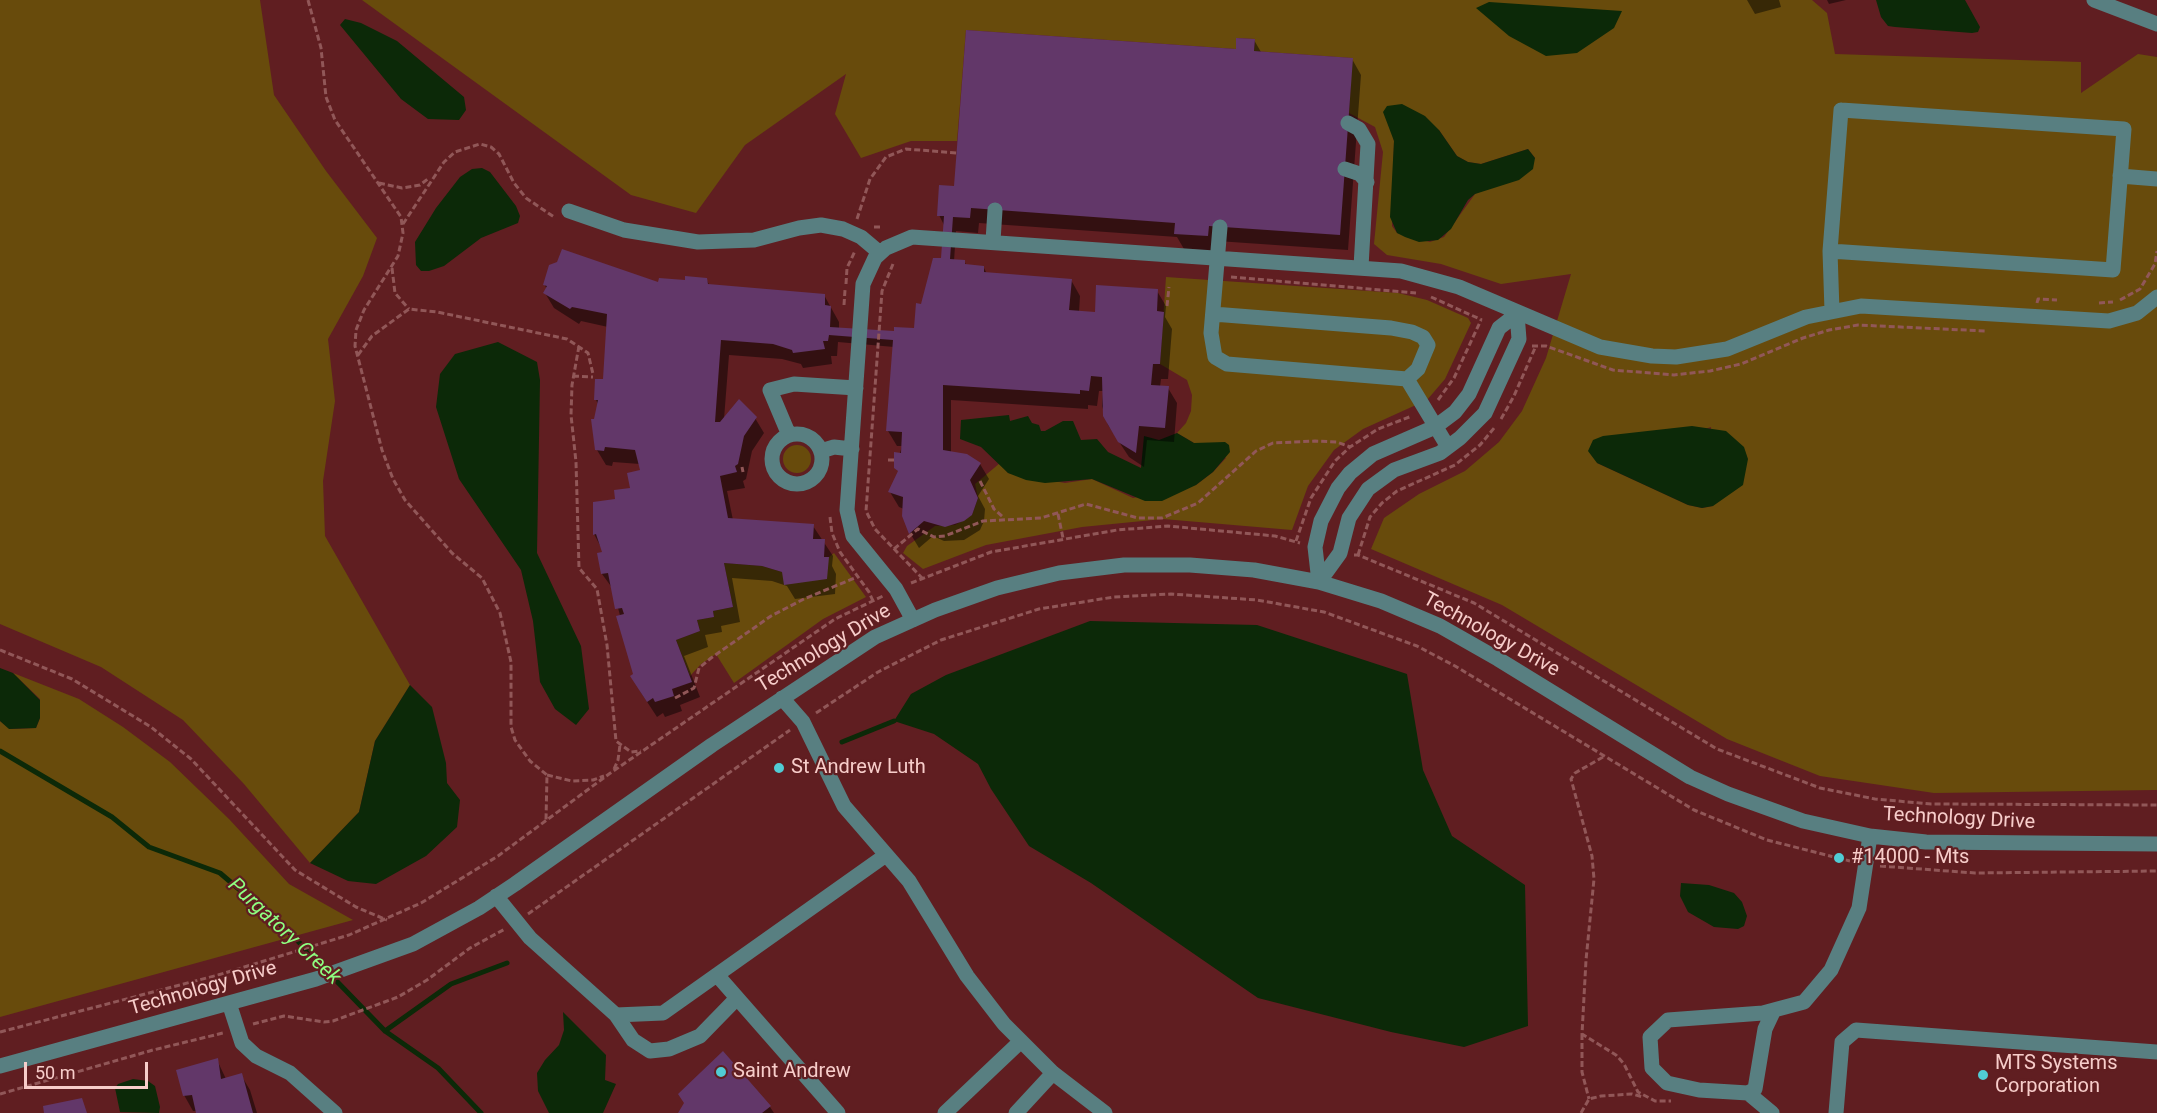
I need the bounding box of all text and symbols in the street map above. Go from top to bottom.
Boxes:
street label: Technology Drive [1419,588,1563,682]
street label: Technology Drive [753,599,895,699]
place label: St Andrew Luth [791,756,926,780]
marker: St Andrew Luth [772,761,786,775]
street label: Technology Drive [1882,803,2036,835]
place label: #14000 - Mts [1851,846,1969,870]
marker: #14000 - Mts [1832,851,1846,865]
water label: Purgatory Creek [222,873,346,991]
street label: Technology Drive [126,956,280,1022]
scale bar [27,1050,152,1088]
place label: MTS Systems Corporation [1995,1052,2117,1099]
place label: Saint Andrew [733,1060,851,1084]
text: 50 m [35,1062,75,1083]
marker: Saint Andrew [714,1065,728,1079]
marker: MTS Systems Corporation [1976,1068,1990,1082]

